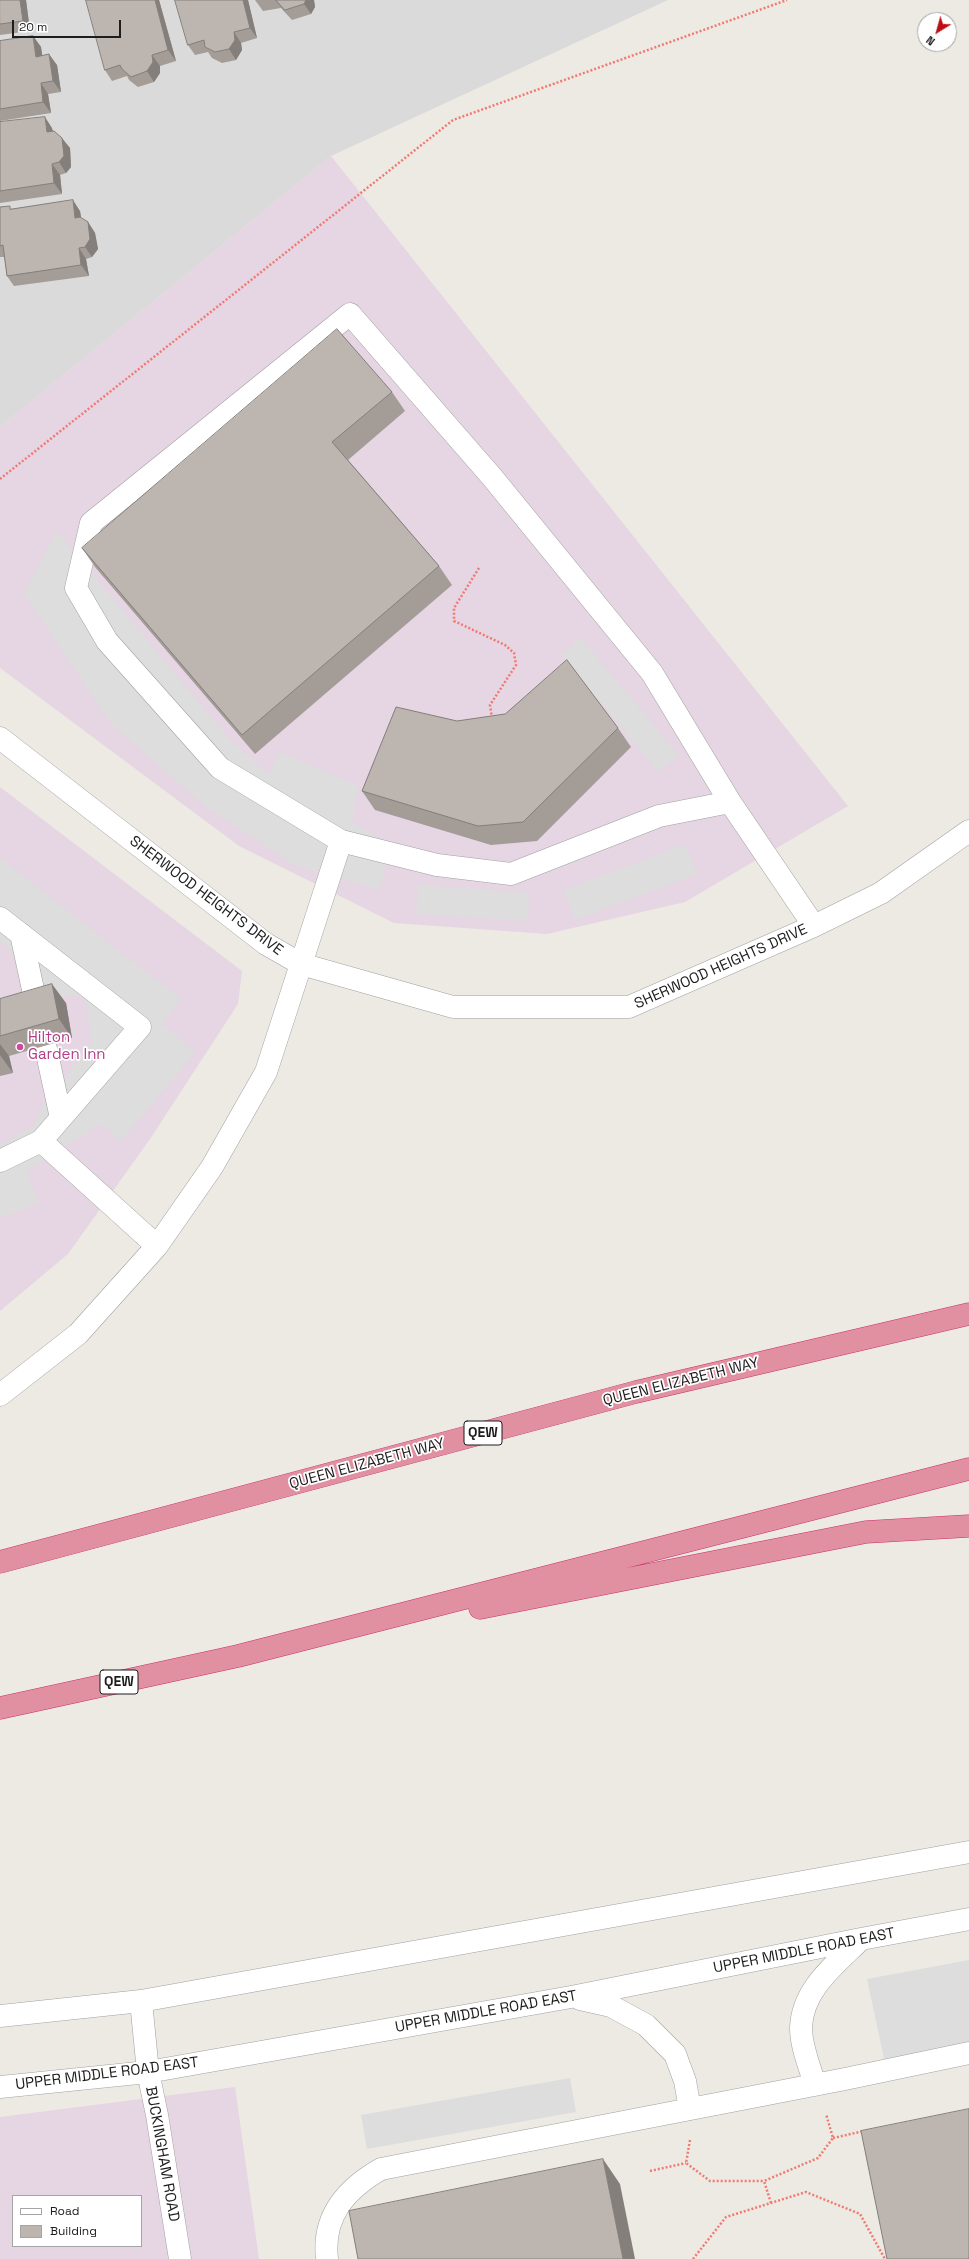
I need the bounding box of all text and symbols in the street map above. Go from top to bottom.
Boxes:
scale bar [14,12,123,38]
north arrow [917,12,957,52]
text: 20 m [19,19,47,35]
text: N [923,33,938,49]
street label: SHERWOOD HEIGHTS DRIVE [126,832,286,960]
street label: SHERWOOD HEIGHTS DRIVE [632,921,810,1013]
place label: Hilton Garden Inn [28,1029,106,1064]
marker: Hilton Garden Inn [15,1042,25,1052]
street label: QUEEN ELIZABETH WAY [601,1354,761,1410]
road number: QEW [464,1421,502,1445]
street label: QUEEN ELIZABETH WAY [287,1435,447,1493]
road number: QEW [100,1670,138,1694]
street label: UPPER MIDDLE ROAD EAST [712,1925,896,1977]
street label: UPPER MIDDLE ROAD EAST [394,1987,578,2037]
street label: UPPER MIDDLE ROAD EAST [14,2054,200,2094]
street label: BUCKINGHAM ROAD [141,2085,183,2223]
legend [12,2195,142,2247]
text: Road [50,2203,79,2219]
text: Building [50,2223,97,2239]

